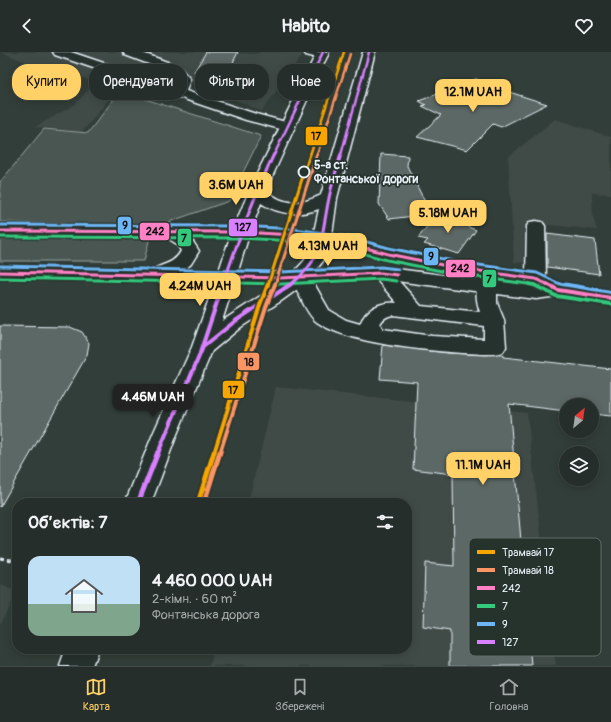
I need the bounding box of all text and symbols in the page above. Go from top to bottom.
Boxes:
icon: back [16,15,38,37]
text: Habito [281,15,330,38]
icon: heart [573,15,595,37]
chip: Купити [12,64,81,100]
chip: Орендувати [89,64,187,100]
chip: Фільтри [195,64,269,100]
chip: Нове [277,64,335,100]
pin: 12.1M UAH [427,79,519,113]
text: 12.1M UAH [444,84,502,100]
line badge: 17 [305,126,328,146]
text: 17 [311,130,321,143]
place label: 5-а ст. Фонтанської дороги [313,158,419,187]
marker: 5-а ст. Фонтанської дороги [297,165,311,179]
pin: 3.6M UAH [195,172,277,206]
text: 3.6M UAH [208,177,264,193]
pin: 5.18M UAH [402,200,494,234]
text: 5.18M UAH [419,205,477,221]
line badge: 9 [117,216,132,235]
line badge: 127 [228,218,258,237]
text: 9 [122,219,128,232]
text: 127 [235,221,251,234]
line badge: 242 [139,222,170,241]
text: 242 [146,225,164,238]
line badge: 7 [177,228,192,247]
text: 7 [181,232,187,245]
pin: 4.13M UAH [282,233,374,267]
text: 4.13M UAH [298,238,358,254]
line badge: 9 [423,247,439,266]
text: 9 [428,250,434,263]
line badge: 242 [445,259,476,278]
text: 242 [451,262,469,275]
line badge: 7 [482,269,497,288]
pin: 4.24M UAH [154,273,246,307]
text: 7 [486,273,492,286]
text: 4.24M UAH [169,278,231,294]
line badge: 18 [237,352,260,371]
text: 18 [244,356,254,369]
line badge: 17 [222,380,245,399]
pin: 4.46M UAH [107,384,199,418]
text: 17 [228,384,238,397]
text: 4.46M UAH [122,389,184,405]
north arrow [559,398,599,438]
map controls [559,398,599,486]
button: layers [559,446,599,486]
pin: 11.1M UAH [437,452,529,486]
text: 11.1M UAH [455,457,511,473]
icon: filters [374,511,396,533]
text: Об’єктів: 7 [28,512,108,533]
legend [469,538,601,656]
text: Трамвай 17 [502,546,554,559]
text: Трамвай 18 [502,564,554,577]
text: 4 460 000 UAH [152,570,272,591]
icon: home [60,572,108,620]
text: 242 [502,582,521,595]
text: 2-кімн. · 60 m² [152,591,237,607]
text: 7 [502,600,508,613]
text: Фонтанська дорога [152,607,260,623]
text: 9 [502,618,508,631]
text: 127 [502,636,518,649]
tab: Карта [83,676,110,713]
tab: Збережені [275,676,324,713]
tab: Головна [489,676,528,713]

